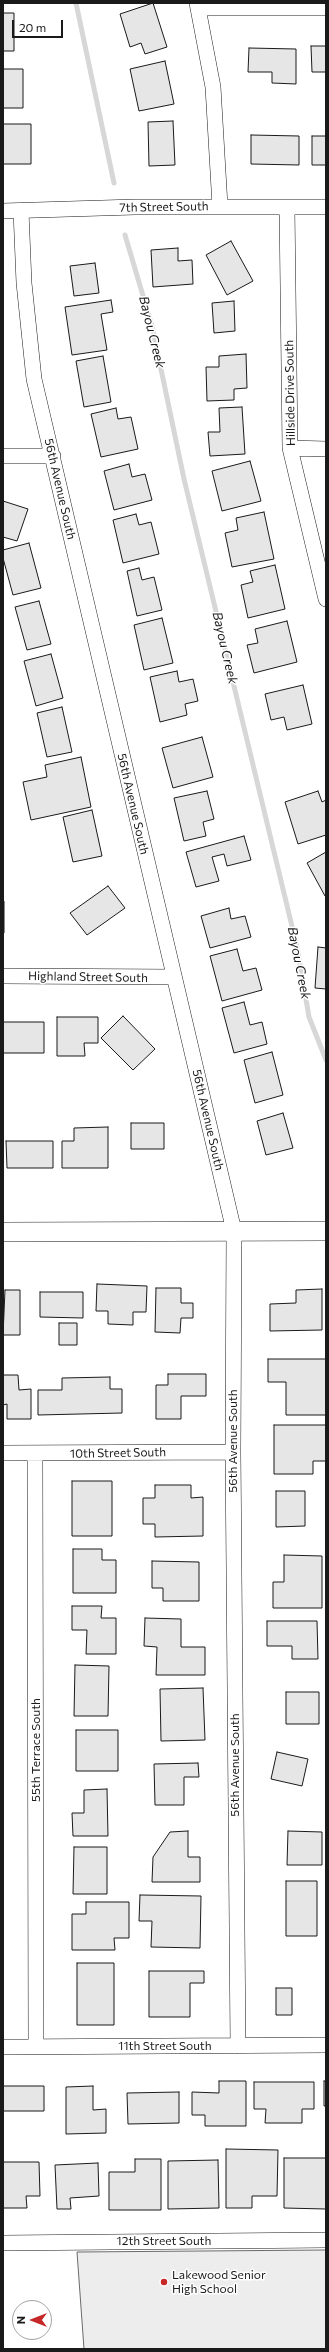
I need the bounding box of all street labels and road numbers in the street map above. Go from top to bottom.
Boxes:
street label: 7th Street South [119,199,209,215]
street label: Hillside Drive South [282,340,298,446]
street label: 56th Avenue South [41,437,79,541]
street label: 56th Avenue South [114,752,152,856]
street label: Highland Street South [28,969,148,985]
street label: 56th Avenue South [189,1068,227,1172]
street label: 56th Avenue South [226,1389,240,1493]
street label: 10th Street South [70,1445,166,1461]
street label: 55th Terrace South [29,1698,43,1802]
street label: 56th Avenue South [228,1713,242,1817]
street label: 11th Street South [118,2039,212,2053]
street label: 12th Street South [117,2234,211,2248]

